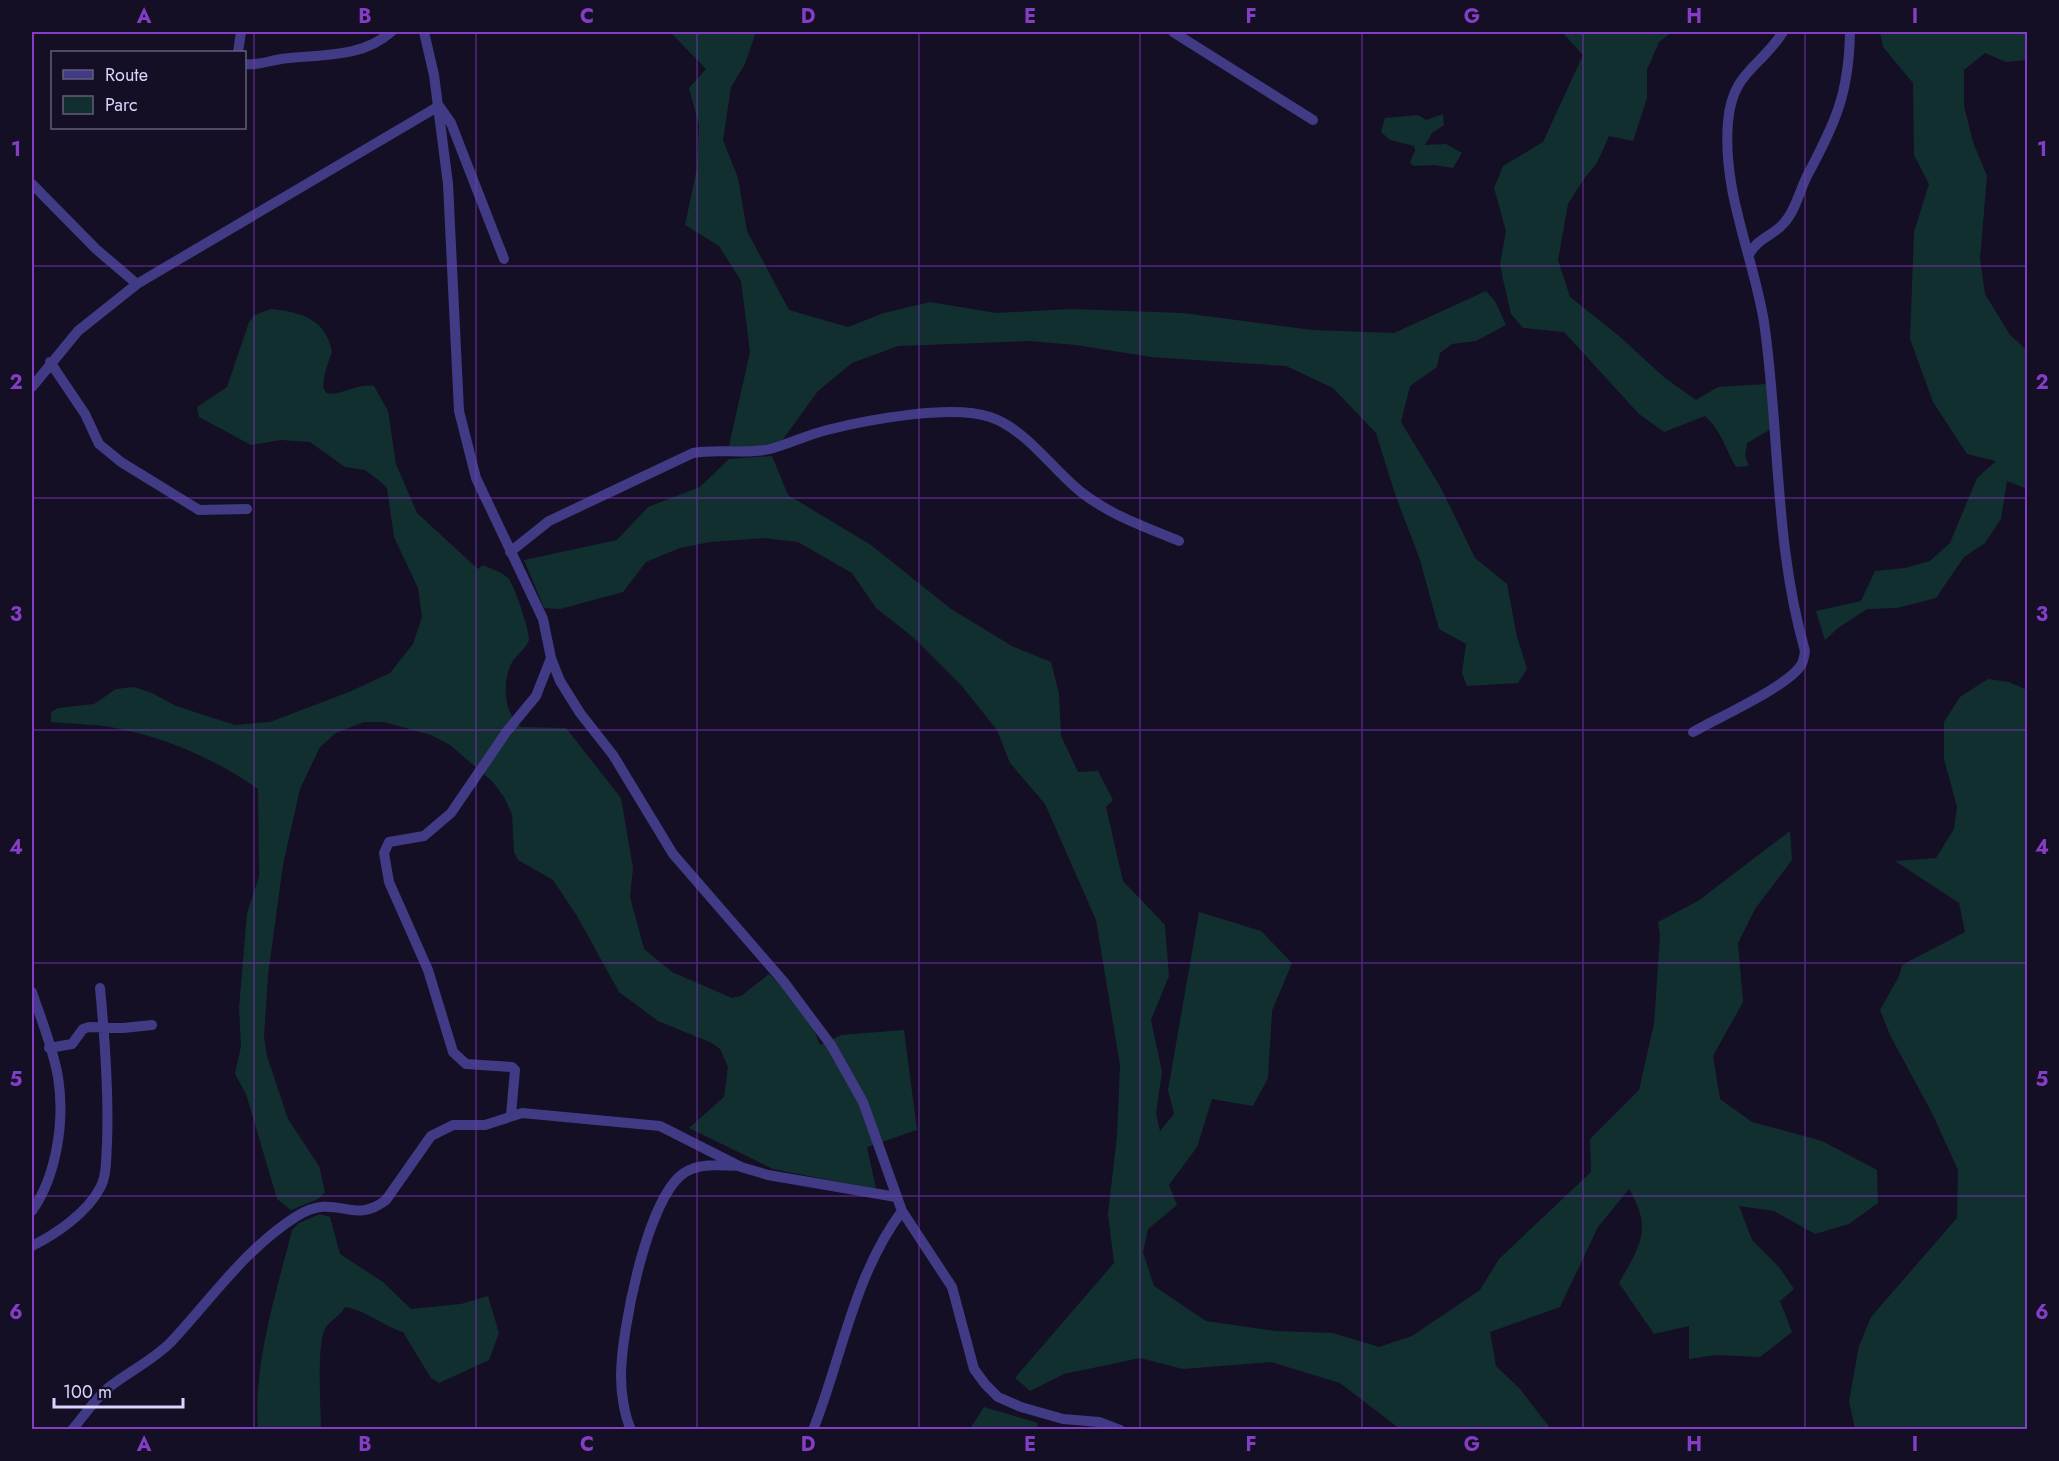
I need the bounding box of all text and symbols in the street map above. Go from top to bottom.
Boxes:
text: A [136,2,152,31]
text: B [358,2,372,31]
text: C [580,2,594,31]
text: D [801,2,815,31]
text: E [1024,2,1036,31]
text: F [1245,2,1257,31]
text: G [1464,2,1480,31]
text: H [1686,2,1702,31]
text: I [1912,2,1918,31]
legend [51,51,246,129]
text: Route [105,62,148,88]
text: Parc [105,92,138,118]
text: 1 [11,135,21,164]
text: 1 [2037,135,2047,164]
text: 2 [9,368,23,397]
text: 2 [2035,368,2049,397]
text: 3 [10,600,22,629]
text: 3 [2036,600,2048,629]
text: 4 [9,833,23,862]
text: 4 [2035,833,2049,862]
text: 5 [10,1065,23,1094]
text: 5 [2036,1065,2049,1094]
text: 6 [9,1298,23,1327]
text: 6 [2035,1298,2049,1327]
scale bar [54,1371,183,1409]
text: 100 m [63,1379,112,1405]
text: A [136,1430,152,1459]
text: B [358,1430,372,1459]
text: C [580,1430,594,1459]
text: D [801,1430,815,1459]
text: E [1024,1430,1036,1459]
text: F [1245,1430,1257,1459]
text: G [1464,1430,1480,1459]
text: H [1686,1430,1702,1459]
text: I [1912,1430,1918,1459]

